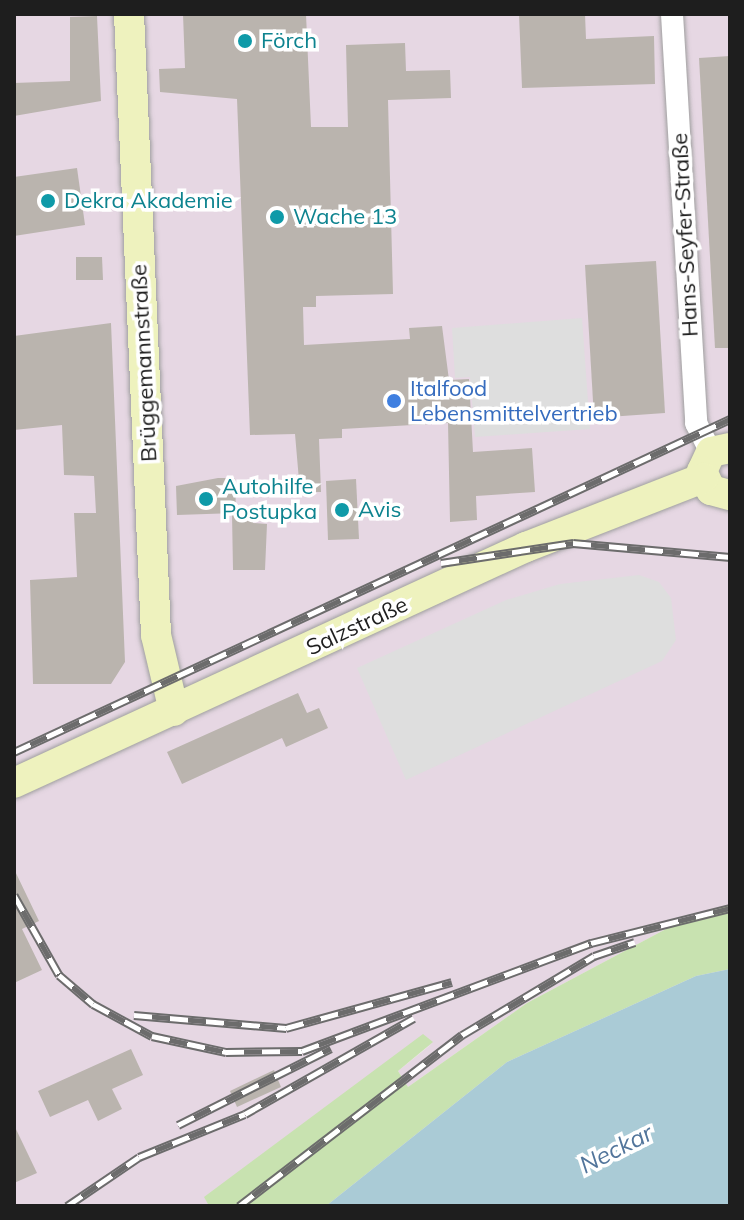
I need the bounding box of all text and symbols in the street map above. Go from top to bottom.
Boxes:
place label: Förch [261,28,317,54]
marker: Förch [236,32,254,50]
street label: Hans-Seyfer-Straße [666,132,704,338]
place label: Dekra Akademie [64,188,233,214]
marker: Dekra Akademie [39,192,57,210]
place label: Wache 13 [293,204,397,230]
marker: Wache 13 [268,208,286,226]
street label: Brüggemannstraße [126,263,162,463]
place label: Italfood Lebensmittelvertrieb [410,375,618,426]
marker: Italfood Lebensmittelvertrieb [385,392,403,410]
place label: Autohilfe Postupka [222,473,317,524]
marker: Autohilfe Postupka [197,490,215,508]
place label: Avis [358,497,401,523]
marker: Avis [333,501,351,519]
street label: Salzstraße [302,591,412,661]
water label: Neckar [575,1118,657,1180]

